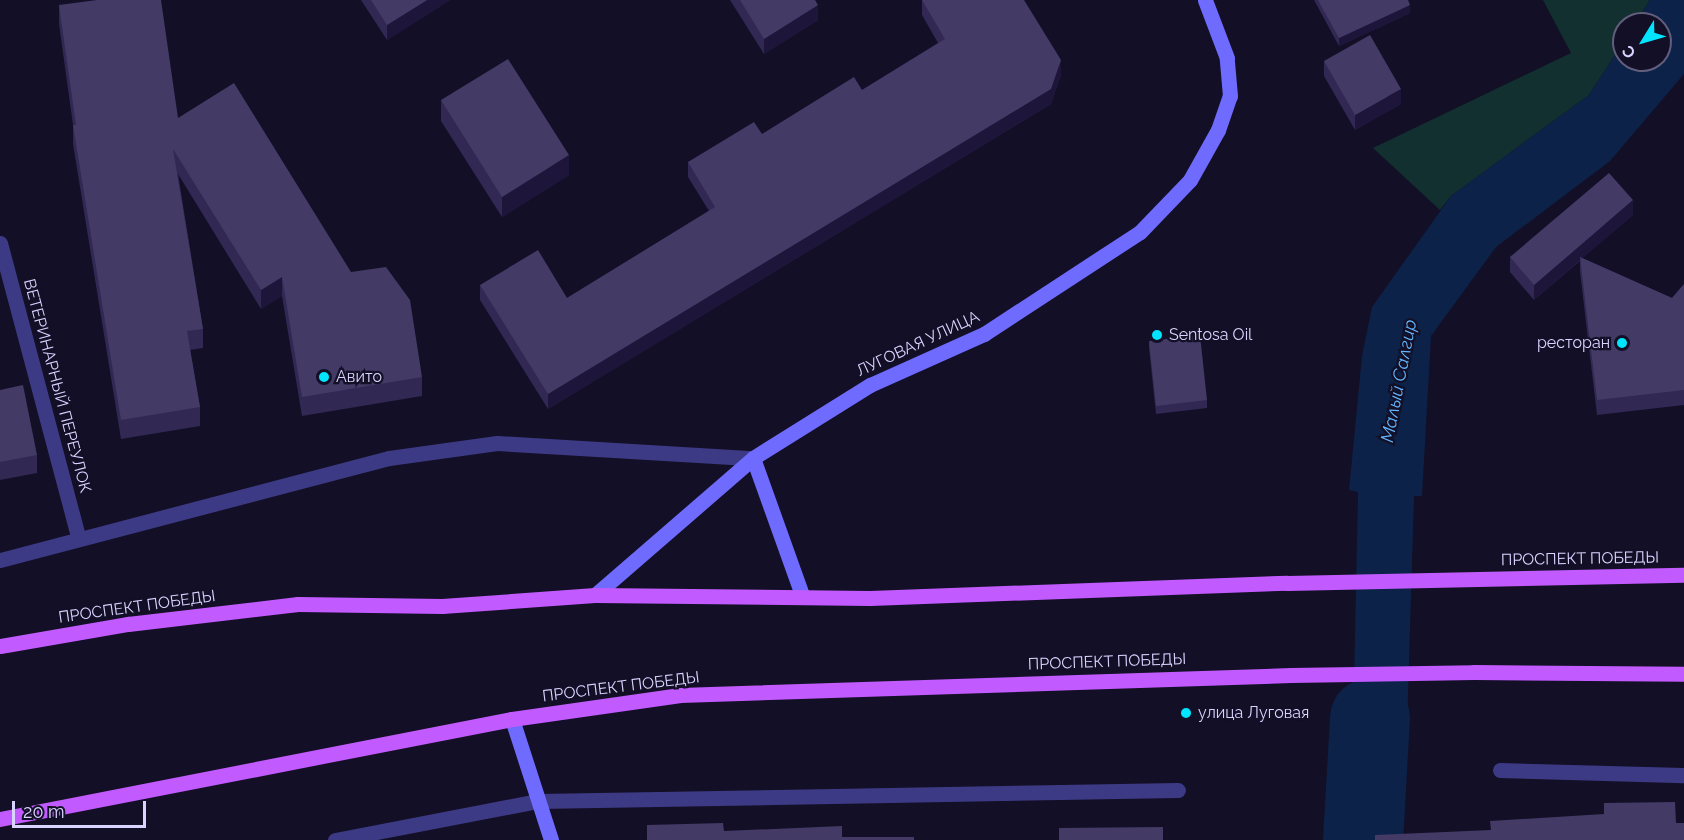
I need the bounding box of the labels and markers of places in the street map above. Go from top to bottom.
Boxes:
place label: Sentosa Oil [1169,325,1252,345]
marker: Sentosa Oil [1150,328,1164,342]
place label: ресторан [1537,333,1610,353]
marker: ресторан [1615,336,1629,350]
place label: Авито [336,367,382,387]
marker: Авито [317,370,331,384]
place label: улица Луговая [1198,703,1309,723]
marker: улица Луговая [1179,706,1193,720]

